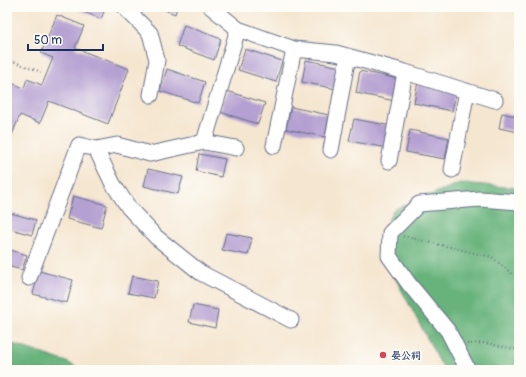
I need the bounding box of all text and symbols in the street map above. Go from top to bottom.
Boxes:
scale bar [28,26,103,52]
text: 50 m [34,33,62,48]
marker: 晏公祠 [378,350,388,360]
place label: 晏公祠 [391,350,421,362]

